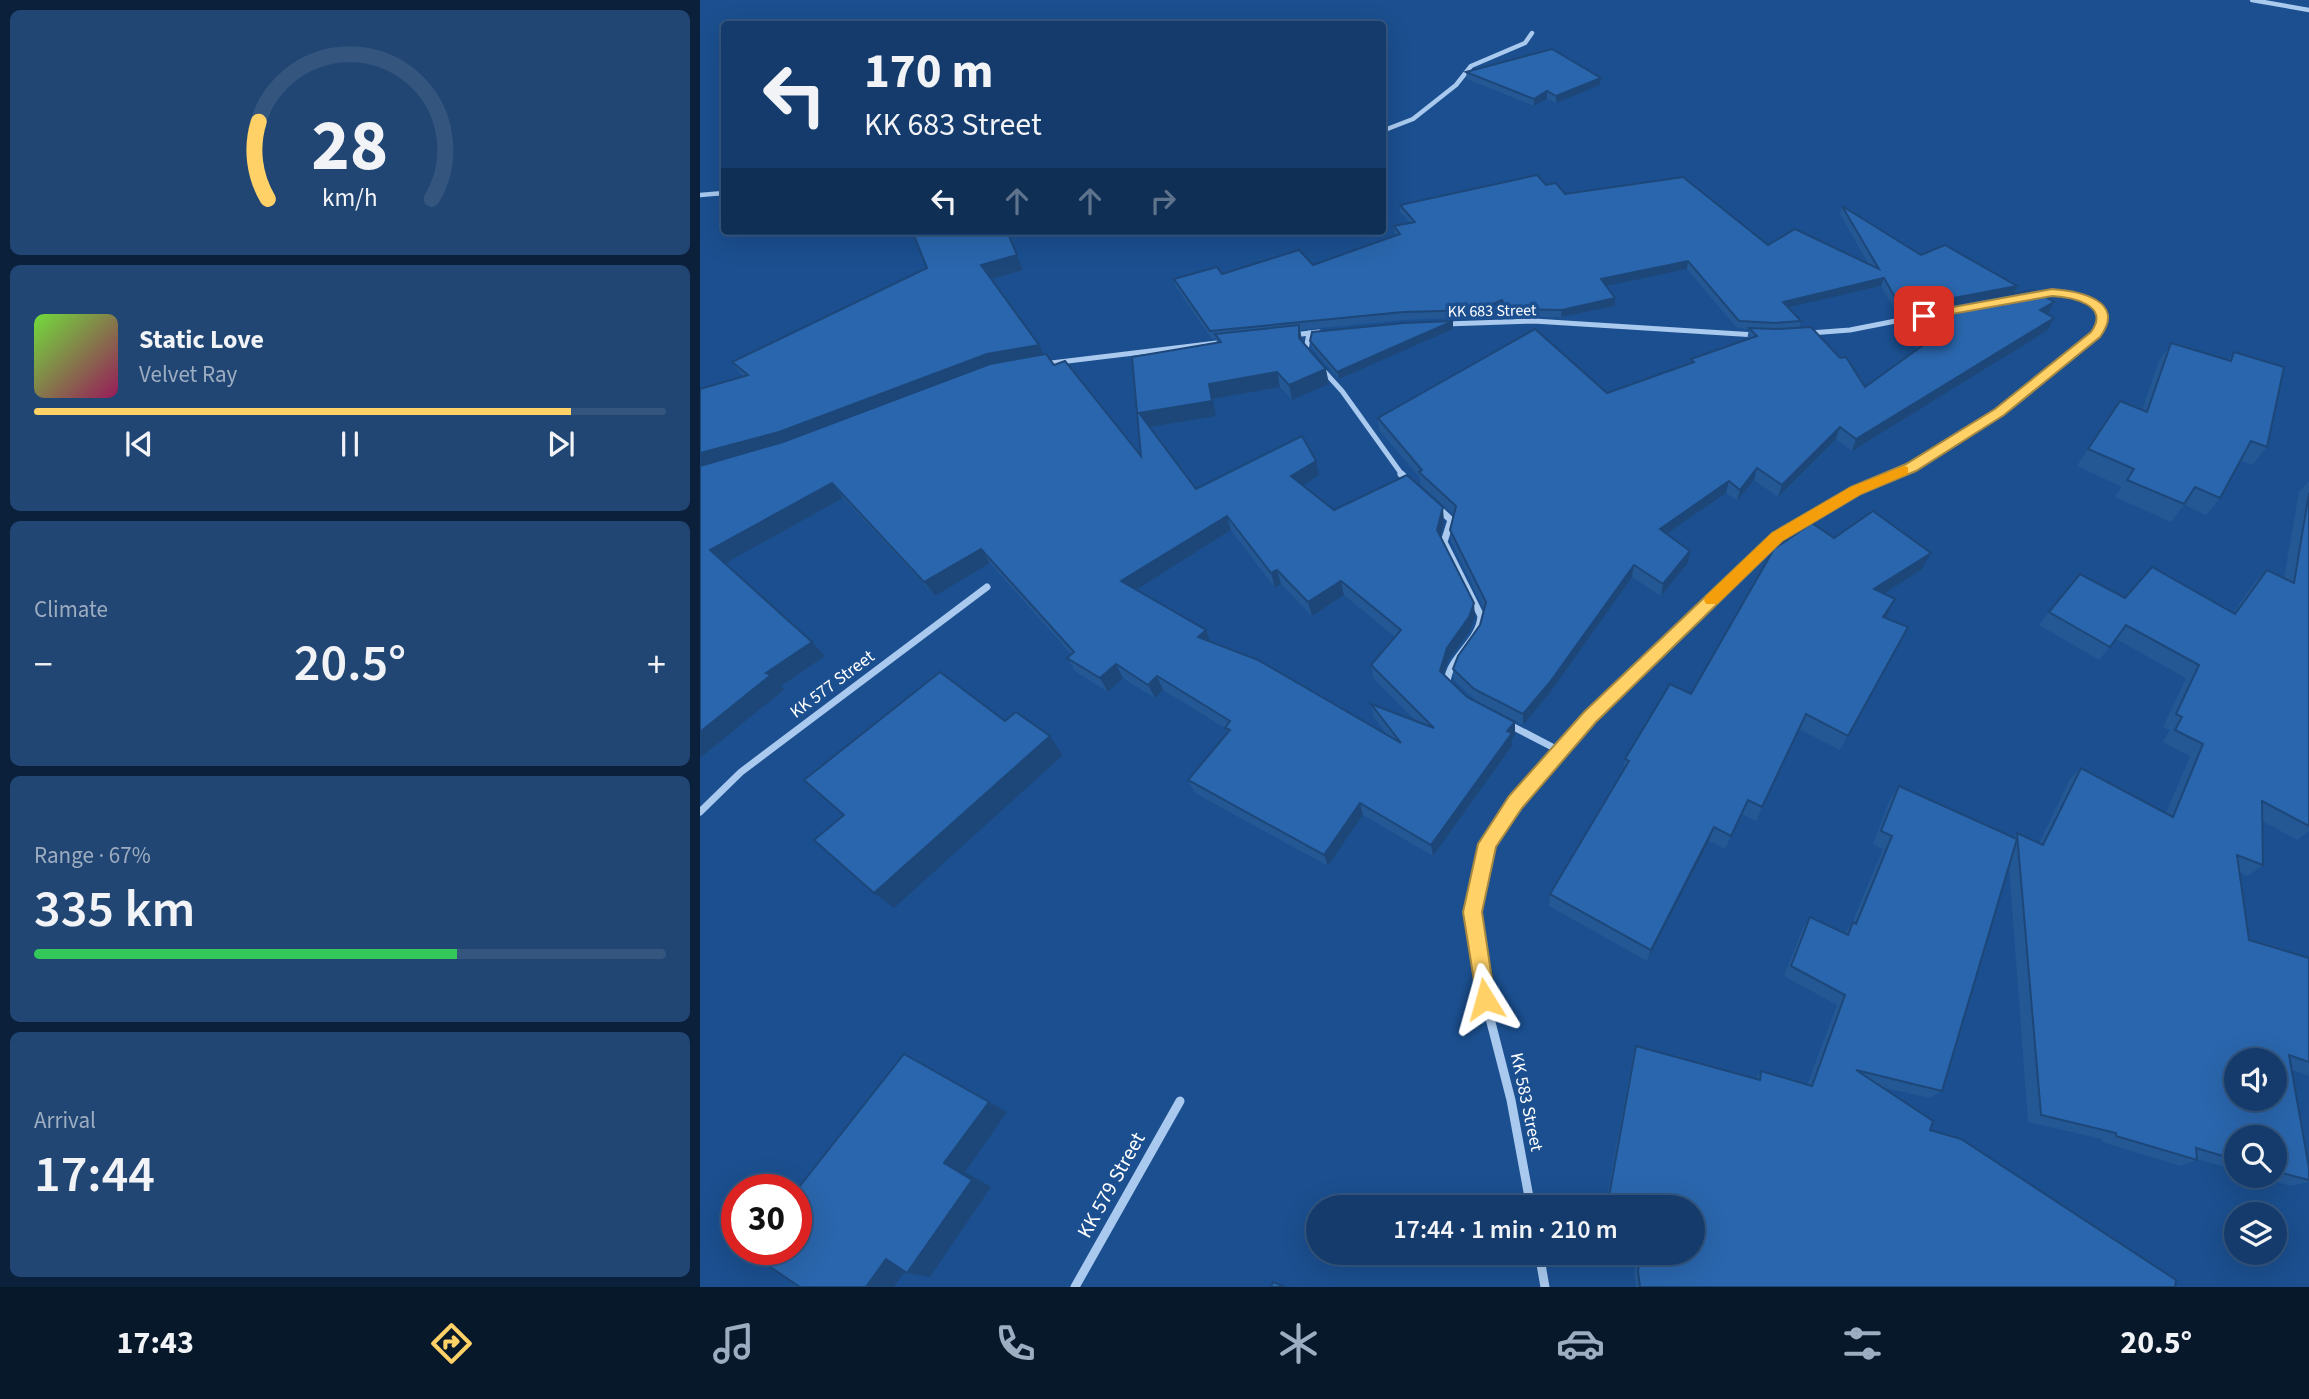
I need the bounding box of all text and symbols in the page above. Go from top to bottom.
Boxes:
text: 170 m [864,37,993,107]
icon: left [749,49,840,140]
text: 28 [312,94,388,198]
text: KK 683 Street [864,102,1042,148]
text: km/h [322,180,378,216]
icon: left [925,182,963,220]
icon: ahead [998,182,1036,220]
icon: ahead [1071,182,1109,220]
icon: right [1144,182,1182,220]
pin [1894,286,1954,346]
icon: arrive [1905,297,1943,335]
street label: KK 683 Street [1447,299,1537,323]
text: Static Love [139,321,264,358]
text: Velvet Ray [139,358,237,391]
icon: previous [120,425,158,463]
icon: pause [331,425,369,463]
icon: next [542,425,580,463]
text: Climate [34,593,108,626]
text: 20.5° [294,627,406,701]
text: − [34,638,53,692]
text: + [647,638,666,692]
street label: KK 577 Street [785,644,880,724]
text: Range · 67% [34,839,151,872]
text: 335 km [34,873,195,947]
position arrow [1448,962,1522,1036]
map controls [2224,1048,2287,1265]
button: sound [2224,1048,2287,1111]
street label: KK 583 Street [1504,1051,1549,1154]
text: Arrival [34,1104,96,1137]
button: search [2224,1125,2287,1188]
street label: KK 579 Street [1070,1127,1152,1243]
text: 17:44 [34,1138,155,1212]
speed limit sign: 30 [721,1174,812,1265]
button: layers [2224,1202,2287,1265]
text: 17:44 · 1 min · 210 m [1393,1211,1618,1248]
icon: directions [427,1319,476,1368]
icon: music [709,1319,758,1368]
icon: phone [991,1319,1040,1368]
icon: climate [1274,1319,1323,1368]
icon: car [1556,1319,1605,1368]
icon: filters [1838,1319,1887,1368]
text: 17:43 [117,1320,194,1366]
text: 20.5° [2120,1320,2192,1366]

